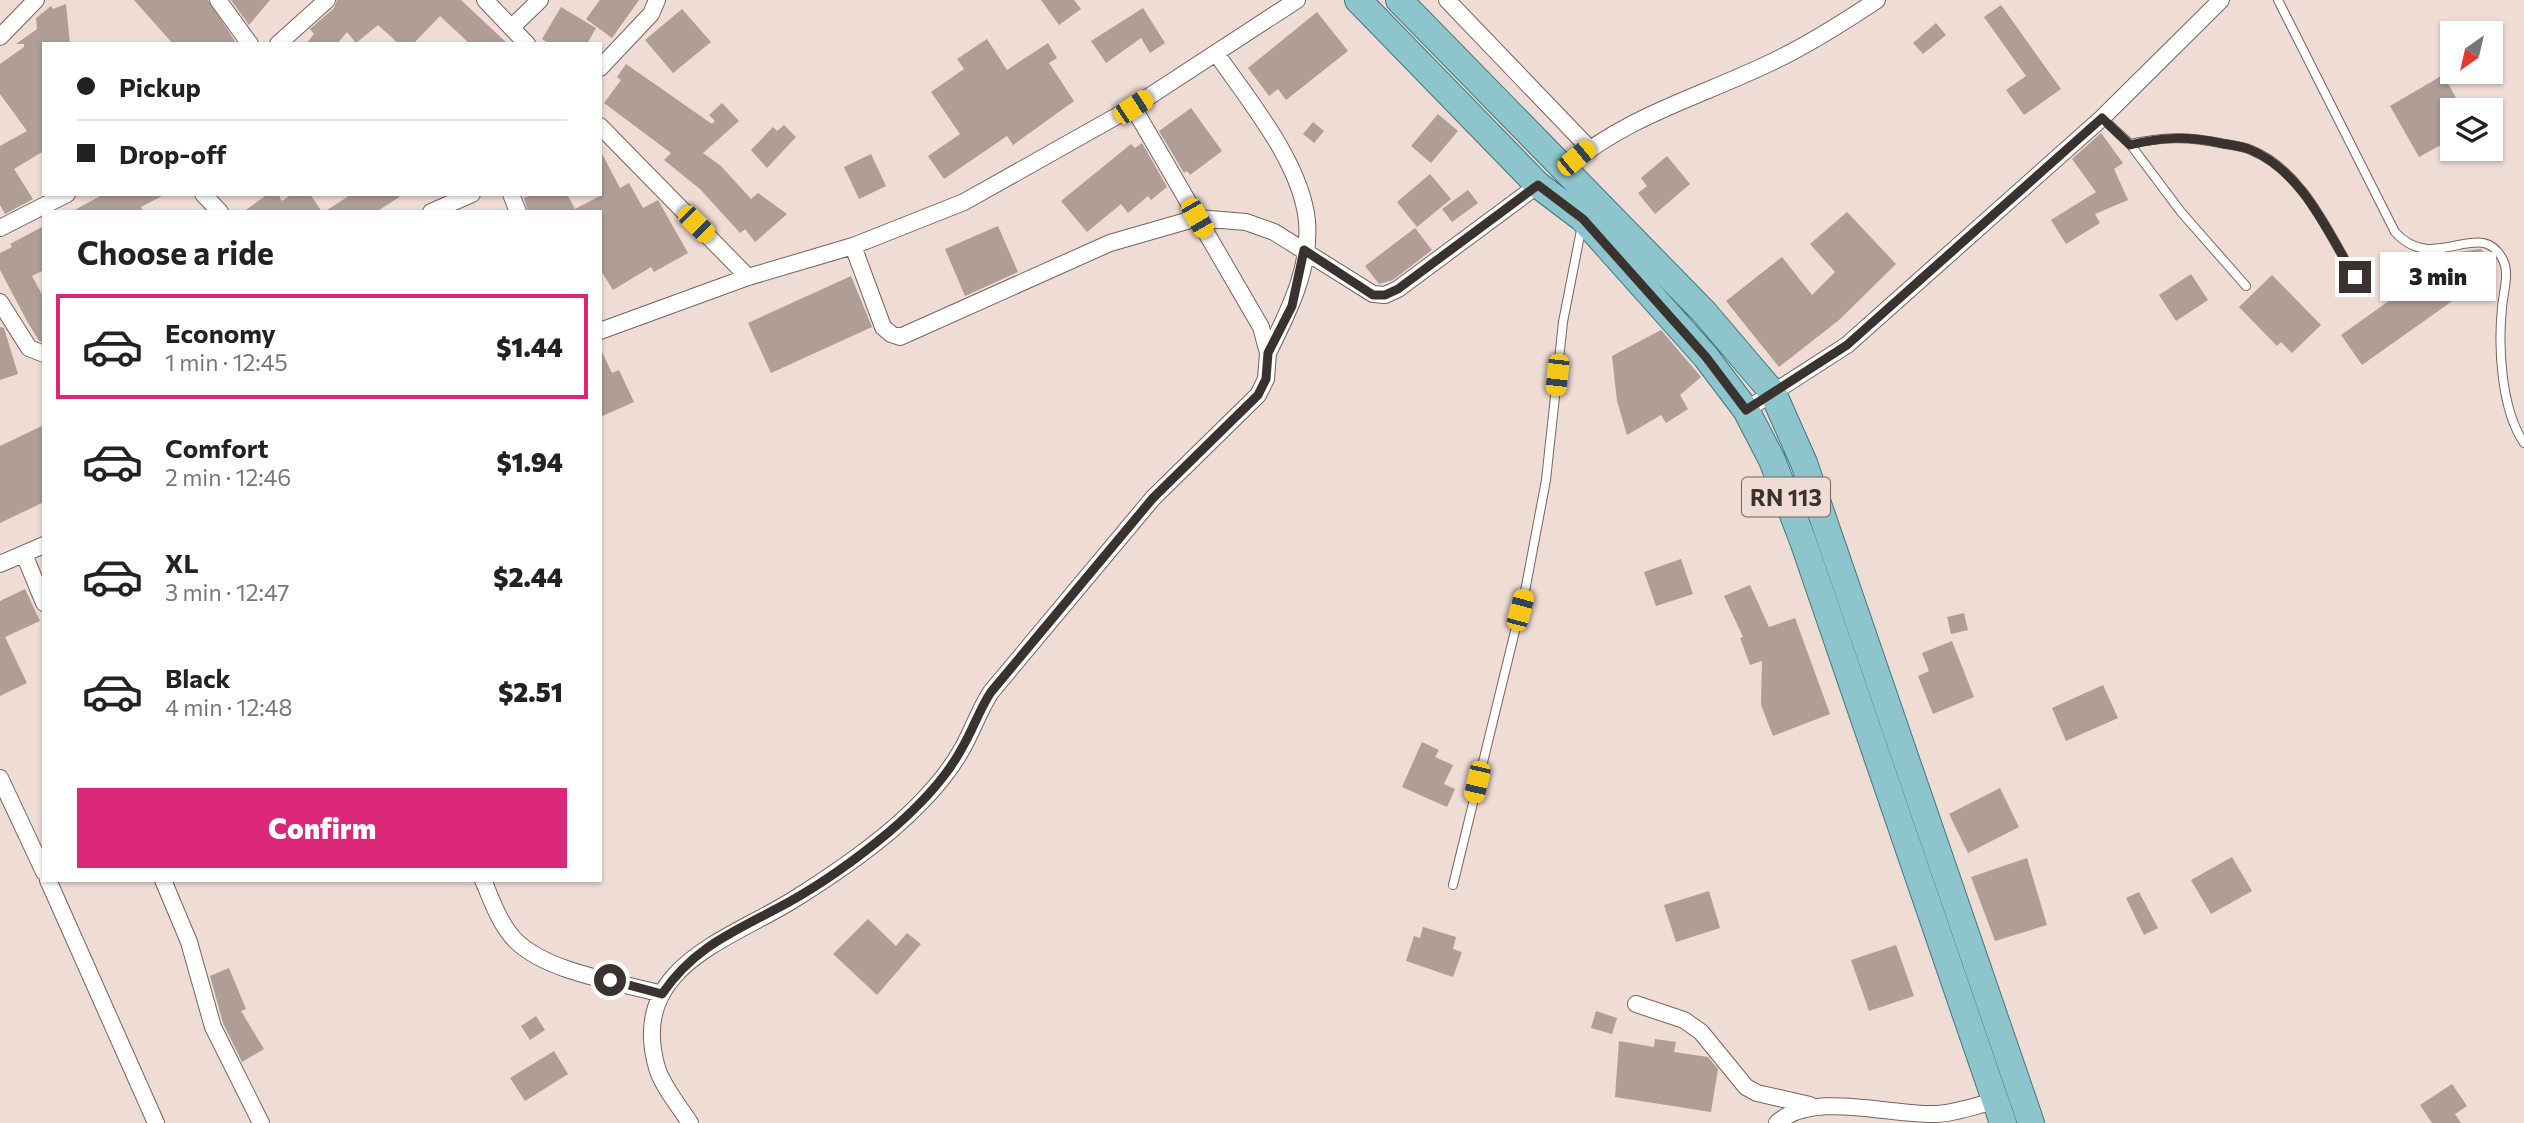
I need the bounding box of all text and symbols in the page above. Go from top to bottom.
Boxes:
north arrow [2440,21,2502,84]
map controls [2440,21,2503,161]
text: Pickup [119,71,201,102]
car [1110,87,1157,127]
button: layers [2440,98,2503,161]
car [1554,136,1599,180]
text: Drop-off [119,138,226,169]
car [1178,195,1217,241]
car [674,202,719,246]
text: Choose a ride [77,232,274,272]
callout: 3 min [2380,252,2495,302]
route end [2339,261,2371,293]
text: 3 min [2409,262,2467,290]
icon: car [81,315,144,378]
text: Economy [165,317,276,348]
text: $1.44 [496,331,563,362]
text: 1 min · 12:45 [165,348,288,376]
car [1545,353,1570,397]
icon: car [81,430,144,493]
text: Comfort [165,432,268,463]
text: $1.94 [496,446,563,477]
text: 2 min · 12:46 [165,463,291,491]
road number: RN 113 [1742,477,1830,516]
icon: car [81,545,144,608]
text: XL [165,547,199,578]
text: $2.44 [493,561,563,592]
text: 3 min · 12:47 [165,578,289,606]
car [1505,587,1536,633]
icon: car [81,660,144,723]
text: Black [165,662,231,693]
text: $2.51 [498,676,563,707]
text: 4 min · 12:48 [165,693,292,721]
car [1463,759,1492,805]
button: Confirm [77,788,567,868]
route start [594,964,626,996]

